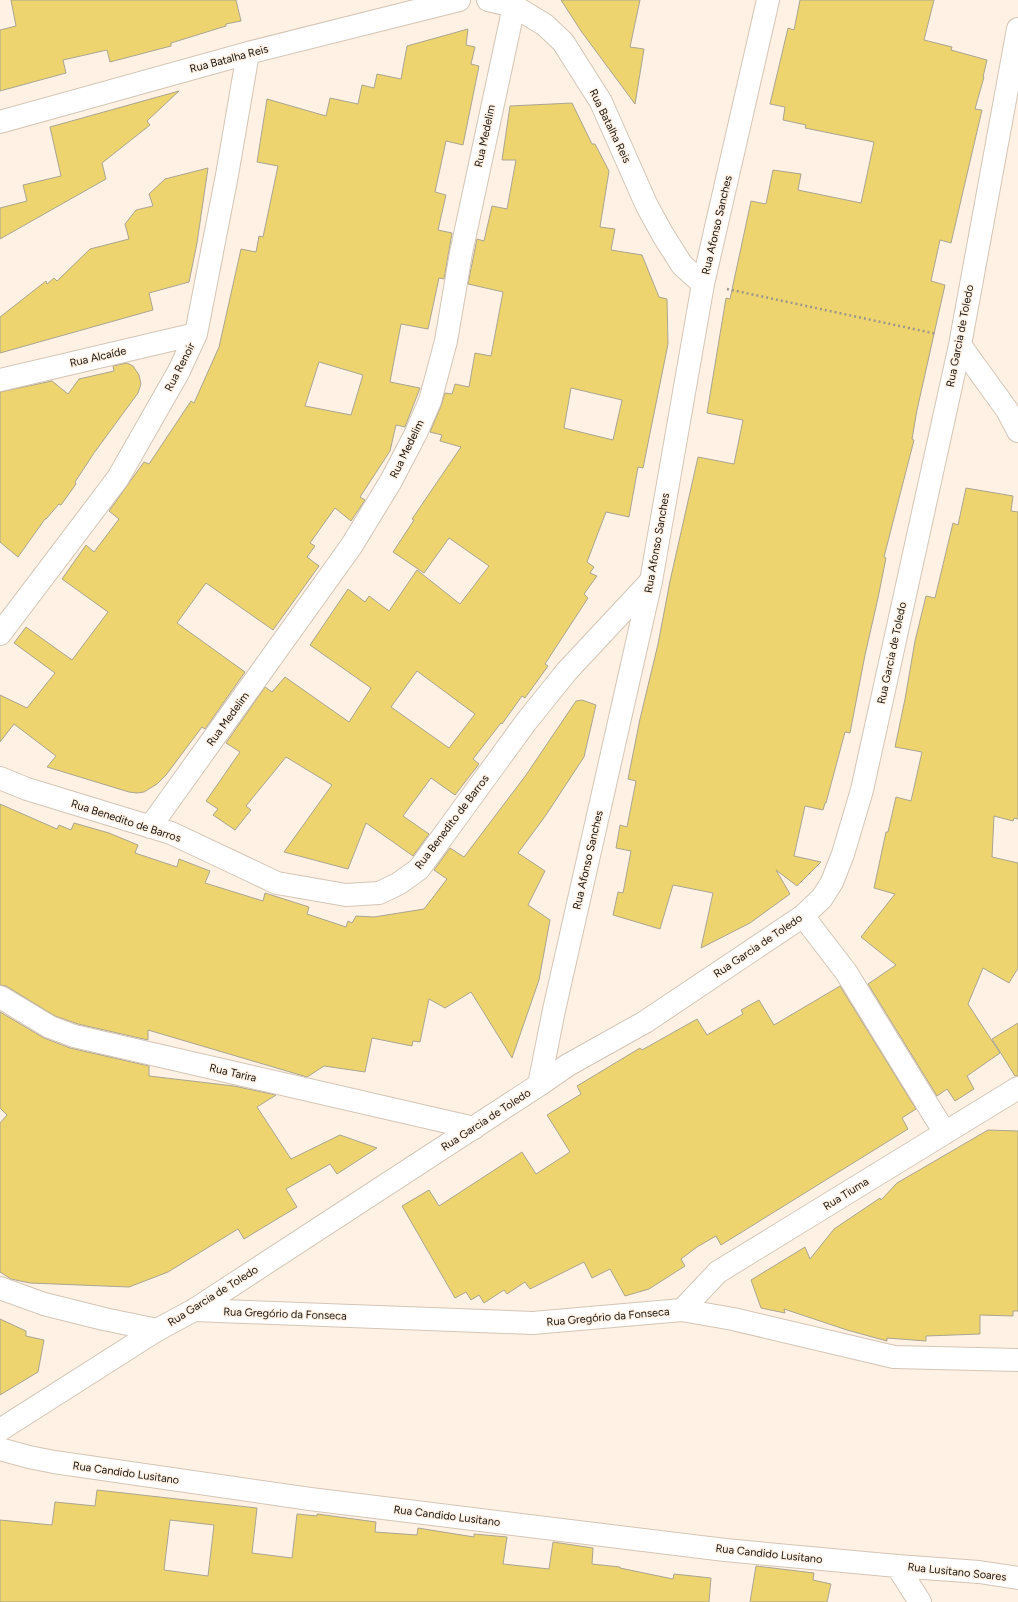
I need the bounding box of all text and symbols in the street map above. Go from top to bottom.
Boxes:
street label: Rua Batalha Reis [188,42,270,76]
street label: Rua Batalha Reis [586,87,634,165]
street label: Rua Medelim [472,104,498,168]
street label: Rua Afonso Sanches [699,174,735,276]
street label: Rua Garcia de Toledo [944,284,976,388]
street label: Rua Renoir [162,340,198,394]
street label: Rua Alcaíde [68,344,128,370]
street label: Rua Medelim [387,418,427,480]
street label: Rua Afonso Sanches [642,492,672,594]
street label: Rua Garcia de Toledo [875,601,909,705]
street label: Rua Medelim [204,690,252,748]
street label: Rua Benedito de Barros [412,772,492,872]
street label: Rua Benedito de Barros [69,797,183,845]
street label: Rua Afonso Sanches [570,809,606,911]
street label: Rua Garcia de Toledo [711,912,805,980]
street label: Rua Tarira [208,1061,258,1085]
street label: Rua Garcia de Toledo [439,1086,533,1154]
street label: Rua Tiuma [821,1175,871,1213]
street label: Rua Garcia de Toledo [165,1263,261,1329]
street label: Rua Gregório da Fonseca [223,1305,347,1323]
street label: Rua Gregório da Fonseca [546,1305,670,1329]
street label: Rua Candido Lusitano [72,1459,180,1487]
street label: Rua Candido Lusitano [393,1503,501,1529]
street label: Rua Candido Lusitano [715,1542,823,1566]
street label: Rua Lusitano Soares [907,1560,1007,1584]

